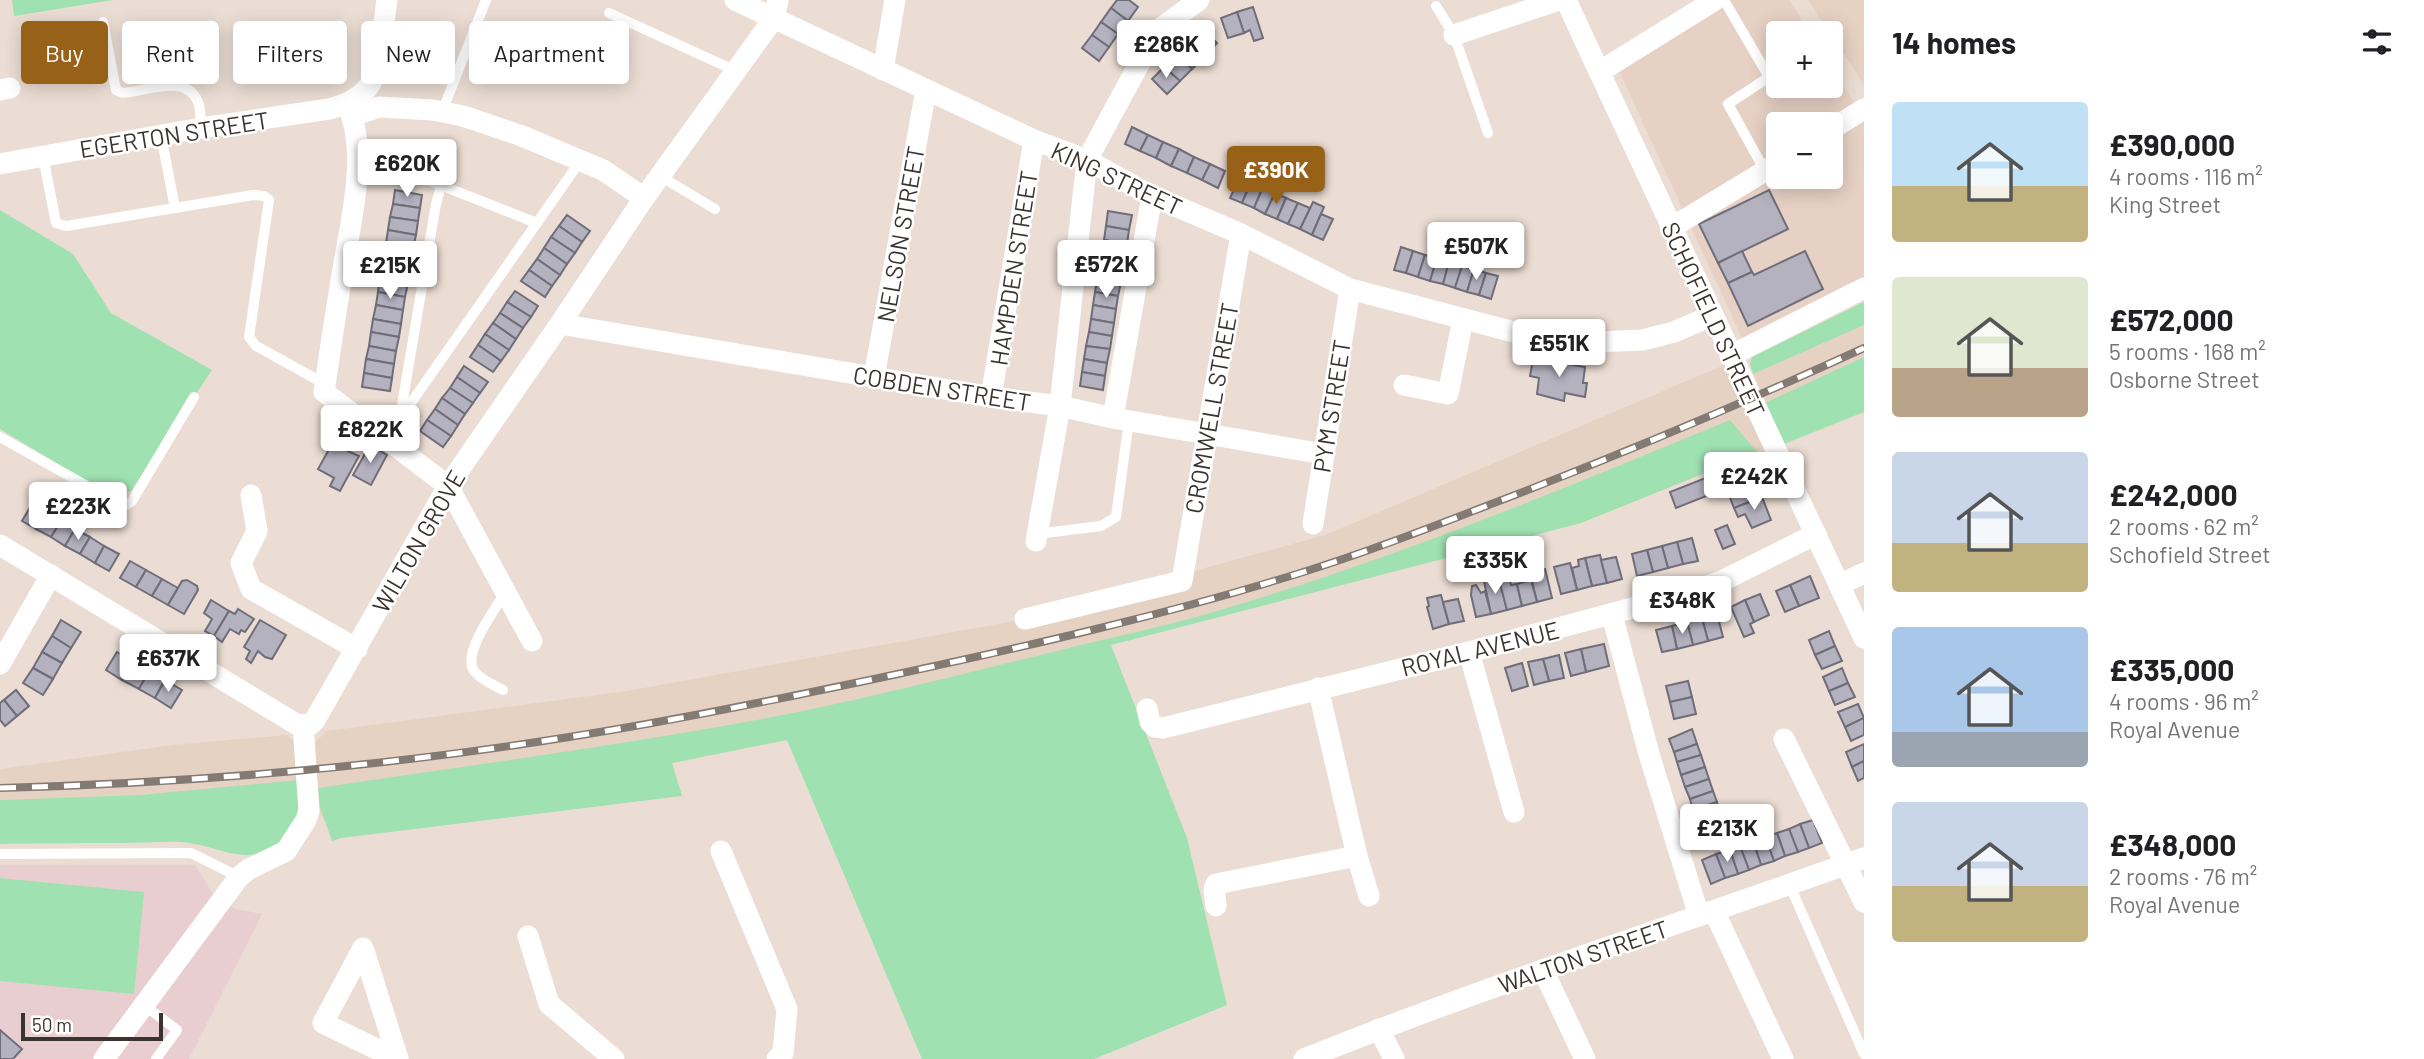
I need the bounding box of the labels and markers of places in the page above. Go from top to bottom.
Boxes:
pin: £286K [1117,20,1215,80]
pin: £620K [358,140,456,199]
pin: £390K [1227,146,1325,206]
pin: £507K [1427,222,1525,282]
pin: £572K [1057,240,1155,300]
pin: £215K [341,242,439,301]
pin: £551K [1510,320,1608,379]
pin: £822K [321,406,419,465]
pin: £242K [1705,452,1803,512]
pin: £223K [29,482,127,542]
pin: £335K [1446,536,1544,596]
pin: £348K [1633,576,1731,636]
pin: £637K [119,634,217,694]
pin: £213K [1678,804,1776,864]

